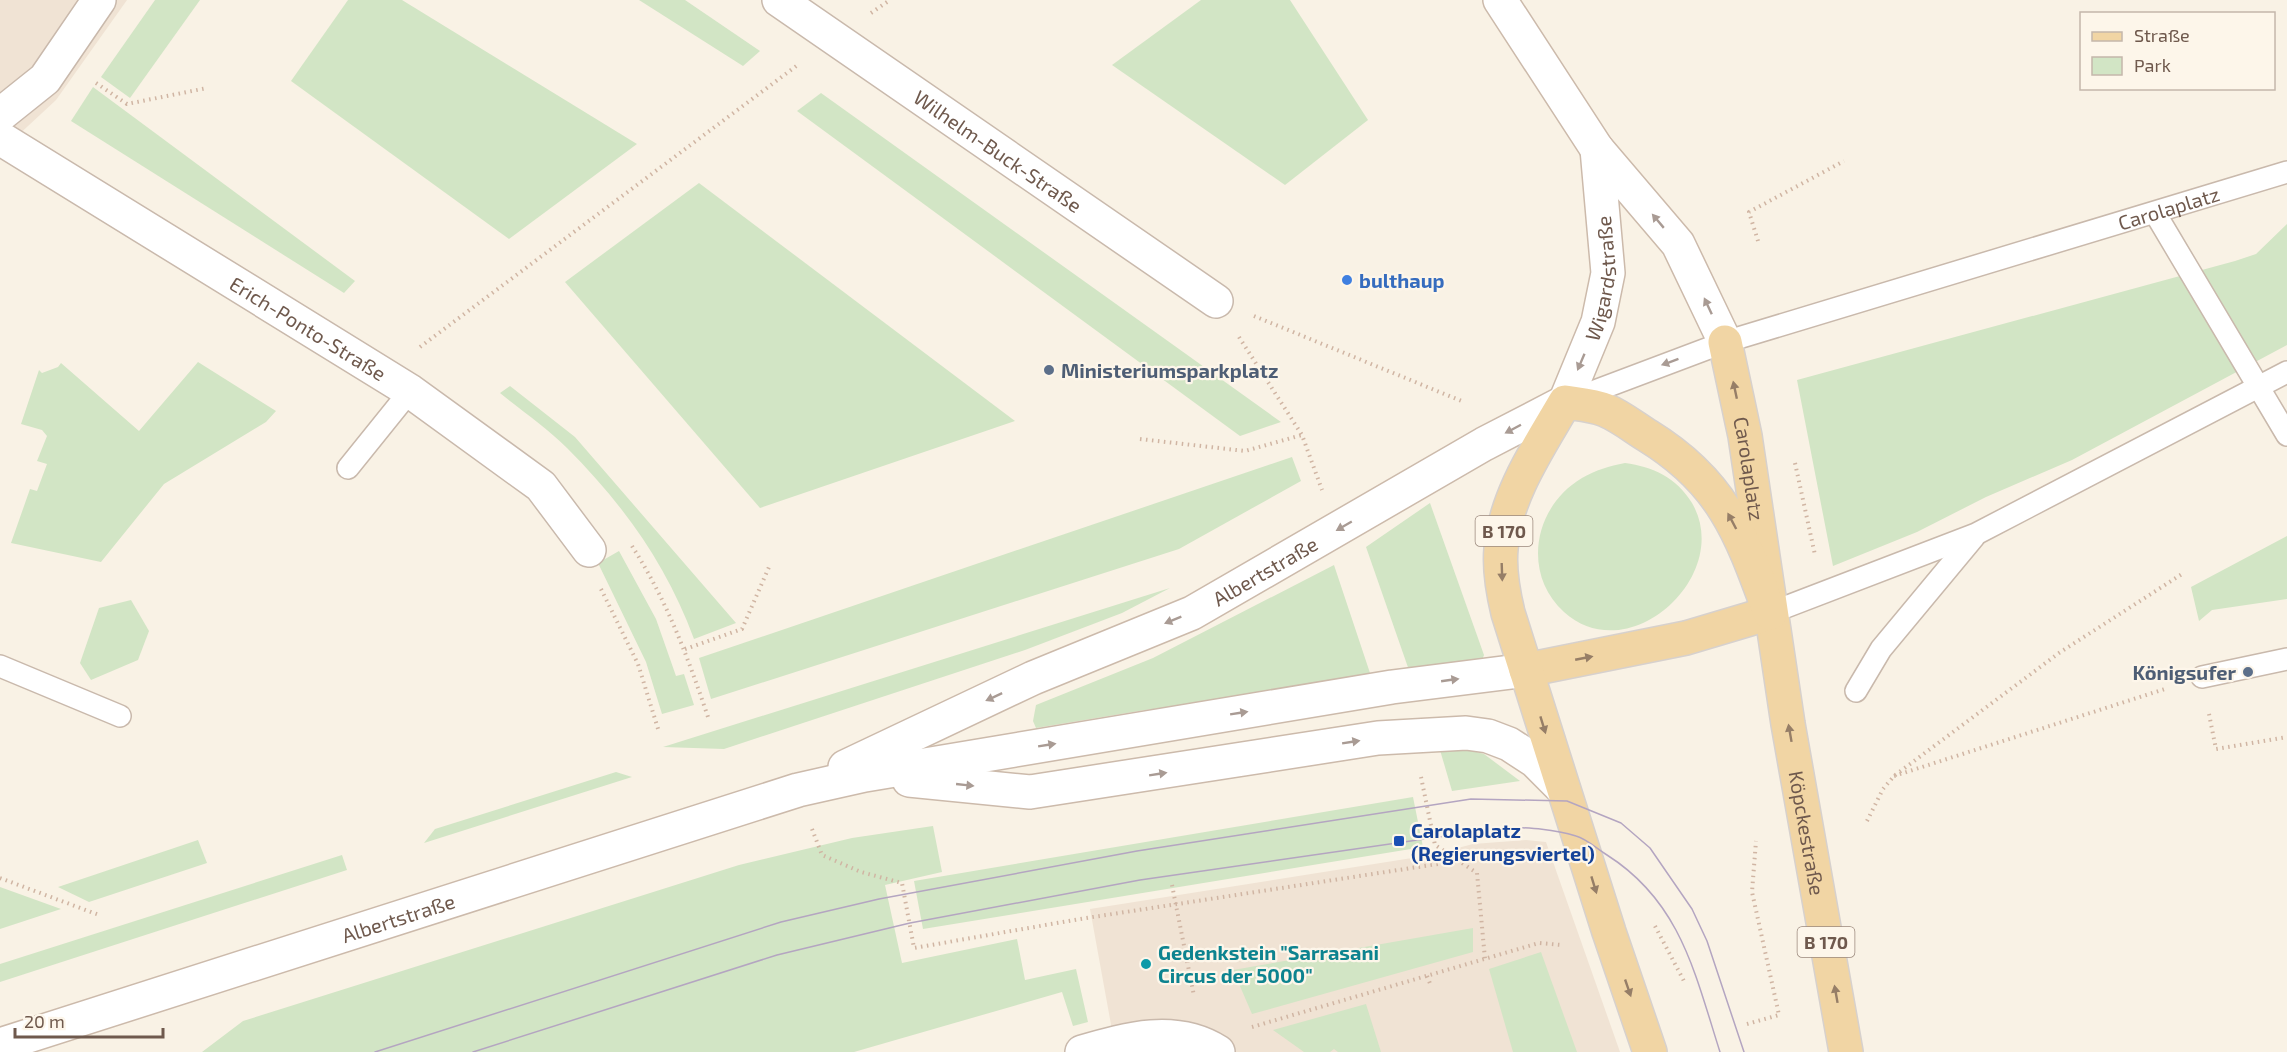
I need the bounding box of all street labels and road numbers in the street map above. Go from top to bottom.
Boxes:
street label: Wilhelm-Buck-Straße [909,85,1087,217]
street label: Carolaplatz [2115,181,2222,234]
street label: Wigardstraße [1580,215,1620,344]
street label: Erich-Ponto-Straße [226,271,391,385]
street label: Carolaplatz [1729,414,1769,522]
road number: B 170 [1476,516,1532,546]
street label: Albertstraße [1208,531,1322,611]
street label: Köpckestraße [1784,769,1830,897]
street label: Albertstraße [339,888,458,947]
road number: B 170 [1798,927,1854,957]

